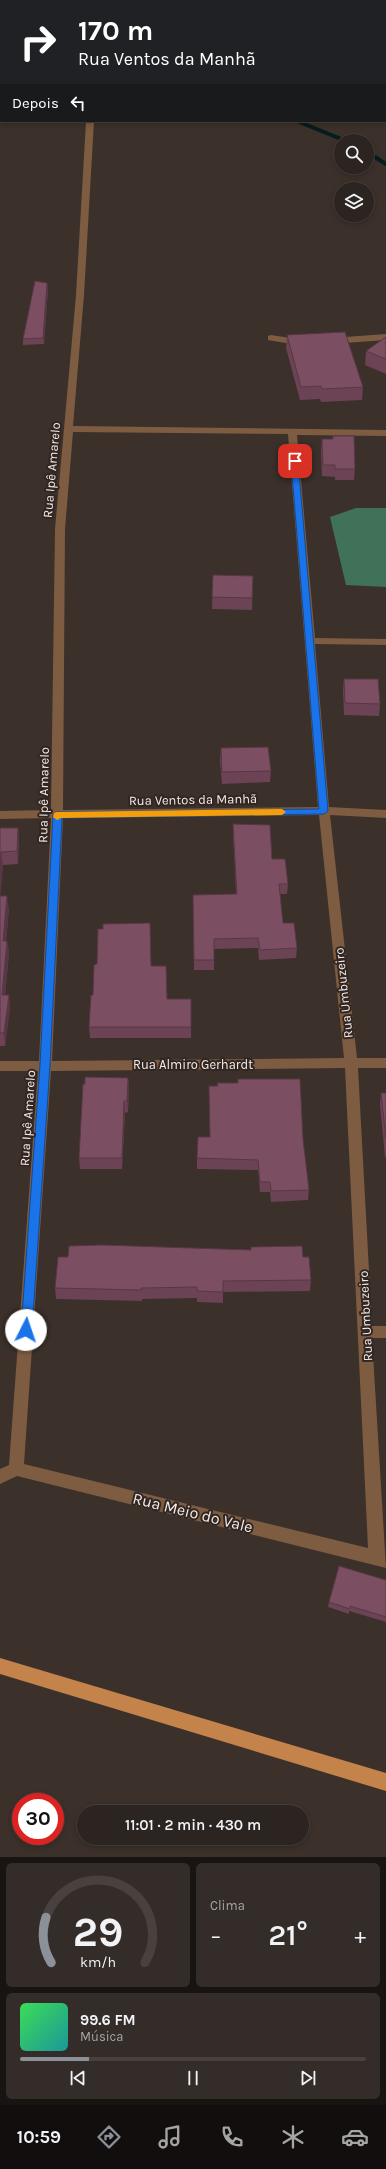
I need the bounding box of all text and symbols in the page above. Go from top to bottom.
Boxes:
text: 170 m [78,14,153,47]
icon: right [12,16,64,68]
text: Rua Ventos da Manhã [78,48,256,70]
icon: left [67,92,89,114]
text: Depois [12,94,59,112]
map controls [334,134,374,222]
button: search [334,134,374,174]
button: layers [334,182,374,222]
street label: Rua Ipê Amarelo [40,422,63,519]
pin [278,444,312,478]
icon: arrive [284,450,306,472]
street label: Rua Ipê Amarelo [35,747,52,843]
street label: Rua Ventos da Manhã [129,791,257,808]
street label: Rua Umbuzeiro [331,947,356,1039]
street label: Rua Almiro Gerhardt [133,1057,253,1072]
street label: Rua Ipê Amarelo [17,1070,38,1166]
street label: Rua Umbuzeiro [356,1270,375,1362]
position arrow [5,1309,47,1351]
street label: Rua Meio do Vale [131,1488,255,1537]
speed limit sign: 30 [12,1793,64,1845]
text: 11:01 · 2 min · 430 m [125,1816,261,1834]
text: Clima [210,1898,245,1913]
text: 29 [73,1908,123,1956]
text: 21° [268,1917,308,1953]
text: − [210,1923,222,1949]
text: + [354,1923,366,1949]
text: km/h [80,1954,116,1971]
text: 99.6 FM [80,2011,136,2029]
text: Música [80,2029,123,2044]
icon: previous [67,2067,89,2089]
icon: pause [182,2067,204,2089]
icon: next [297,2067,319,2089]
icon: directions [95,2123,123,2151]
icon: music [156,2123,184,2151]
icon: phone [218,2123,246,2151]
icon: climate [279,2123,307,2151]
icon: car [341,2123,369,2151]
text: 10:59 [17,2126,61,2148]

